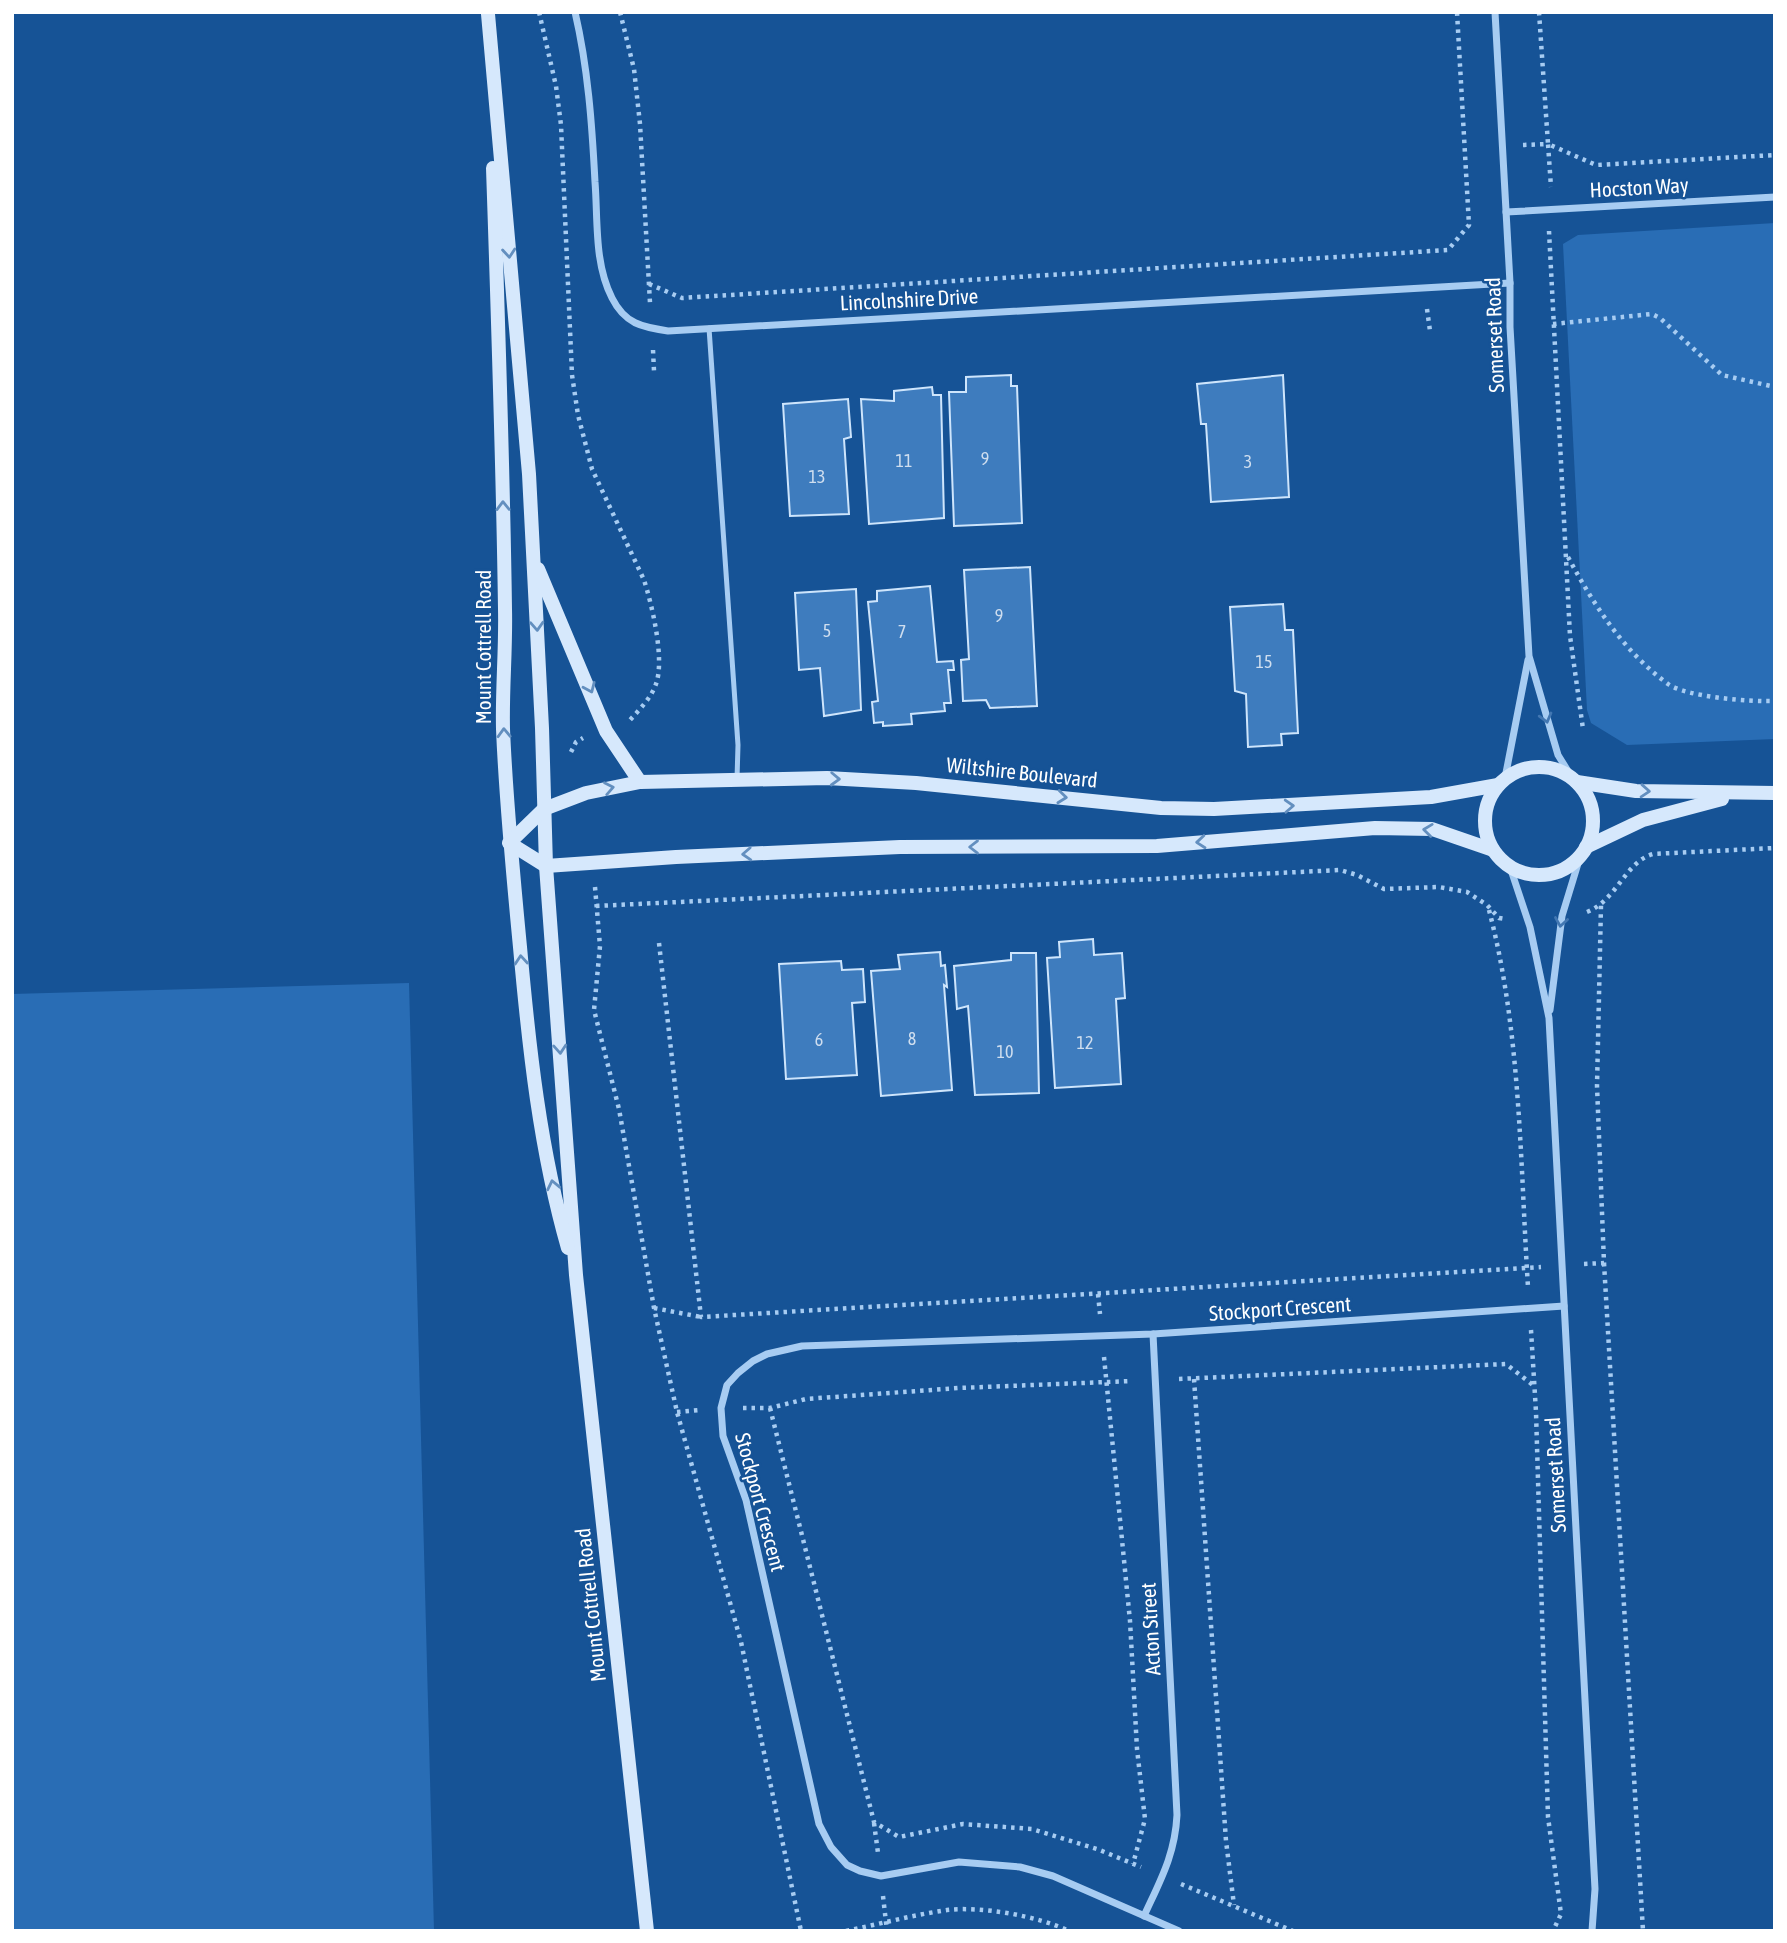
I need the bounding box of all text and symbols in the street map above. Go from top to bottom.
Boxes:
street label: Hocston Way [1589,172,1689,202]
one-way arrow [501,247,516,258]
street label: Somerset Road [1480,277,1508,393]
street label: Lincolnshire Drive [839,283,979,315]
house number: 9 [981,448,989,469]
house number: 11 [896,450,912,471]
house number: 3 [1244,451,1252,472]
house number: 13 [809,466,825,487]
one-way arrow [496,500,511,511]
street label: Mount Cottrell Road [471,570,495,724]
house number: 9 [995,605,1003,626]
house number: 5 [823,620,831,641]
one-way arrow [529,621,544,632]
house number: 7 [898,621,906,642]
house number: 15 [1256,651,1272,672]
one-way arrow [582,681,596,694]
one-way arrow [1538,711,1553,723]
one-way arrow [496,728,511,739]
street label: Wiltshire Boulevard [945,752,1099,792]
one-way arrow [830,771,841,786]
one-way arrow [603,782,615,797]
one-way arrow [1639,783,1650,798]
one-way arrow [1056,790,1068,805]
one-way arrow [1284,798,1295,813]
one-way arrow [1422,822,1434,837]
one-way arrow [1195,834,1206,849]
one-way arrow [968,839,979,855]
one-way arrow [741,847,752,862]
one-way arrow [1554,917,1569,928]
one-way arrow [514,954,529,965]
house number: 8 [908,1028,916,1049]
house number: 6 [815,1029,823,1050]
house number: 12 [1077,1032,1093,1053]
house number: 10 [997,1041,1013,1062]
one-way arrow [552,1043,567,1054]
one-way arrow [547,1179,562,1191]
street label: Stockport Crescent [1208,1291,1352,1325]
street label: Somerset Road [1540,1417,1570,1533]
street label: Stockport Crescent [731,1430,791,1574]
street label: Mount Cottrell Road [570,1527,610,1683]
street label: Acton Street [1136,1582,1164,1676]

